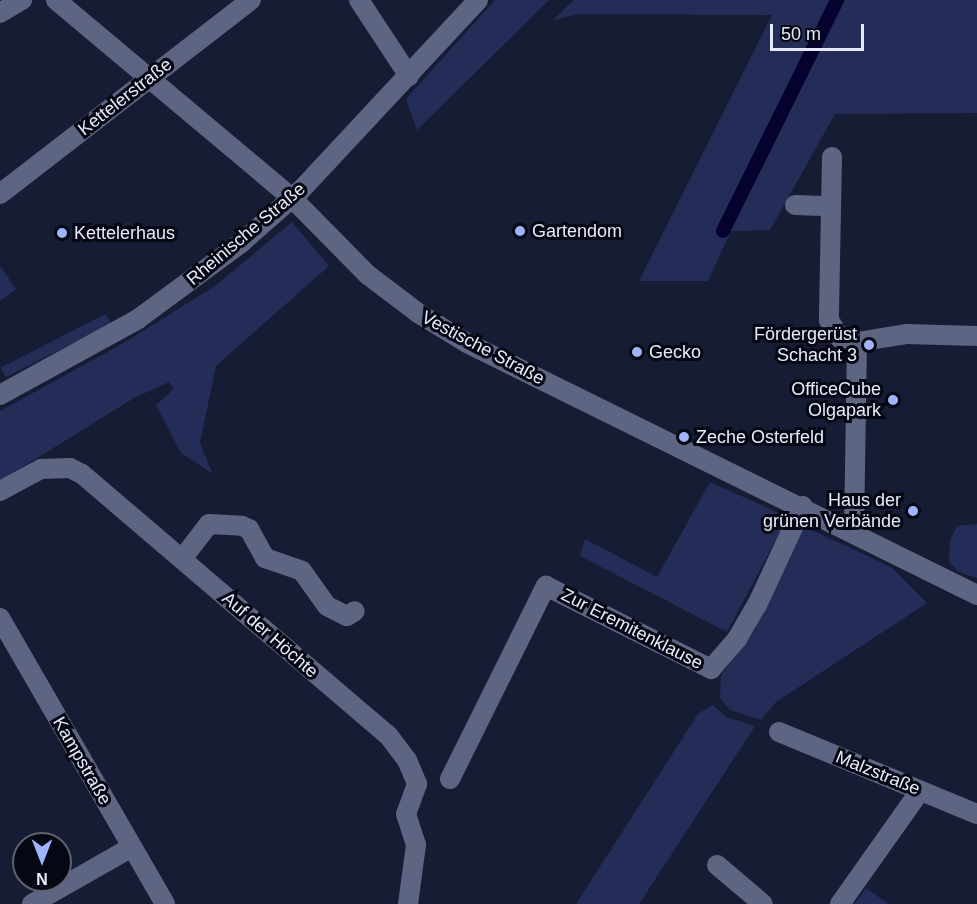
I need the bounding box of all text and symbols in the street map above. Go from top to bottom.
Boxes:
scale bar [773,12,868,50]
text: 50 m [781,24,821,44]
street label: Kettelerstraße [74,54,176,140]
street label: Rheinische Straße [182,178,310,290]
place label: Gartendom [532,220,622,242]
place label: Kettelerhaus [74,222,175,244]
marker: Gartendom [513,224,527,238]
marker: Kettelerhaus [55,226,69,240]
street label: Vestische Straße [418,307,548,389]
place label: Fördergerüst Schacht 3 [754,324,857,366]
marker: Fördergerüst Schacht 3 [862,338,876,352]
place label: Gecko [649,341,701,363]
marker: Gecko [630,345,644,359]
place label: OfficeCube Olgapark [791,379,881,422]
marker: OfficeCube Olgapark [886,393,900,407]
place label: Zeche Osterfeld [696,426,824,448]
marker: Zeche Osterfeld [677,430,691,444]
place label: Haus der grünen Verbände [763,490,901,532]
marker: Haus der grünen Verbände [906,504,920,518]
street label: Zur Eremitenklause [558,584,706,674]
street label: Auf der Höchte [218,587,322,683]
street label: Kampstraße [48,713,116,809]
street label: Malzstraße [833,746,923,800]
north arrow [12,832,72,892]
text: N [36,870,48,887]

